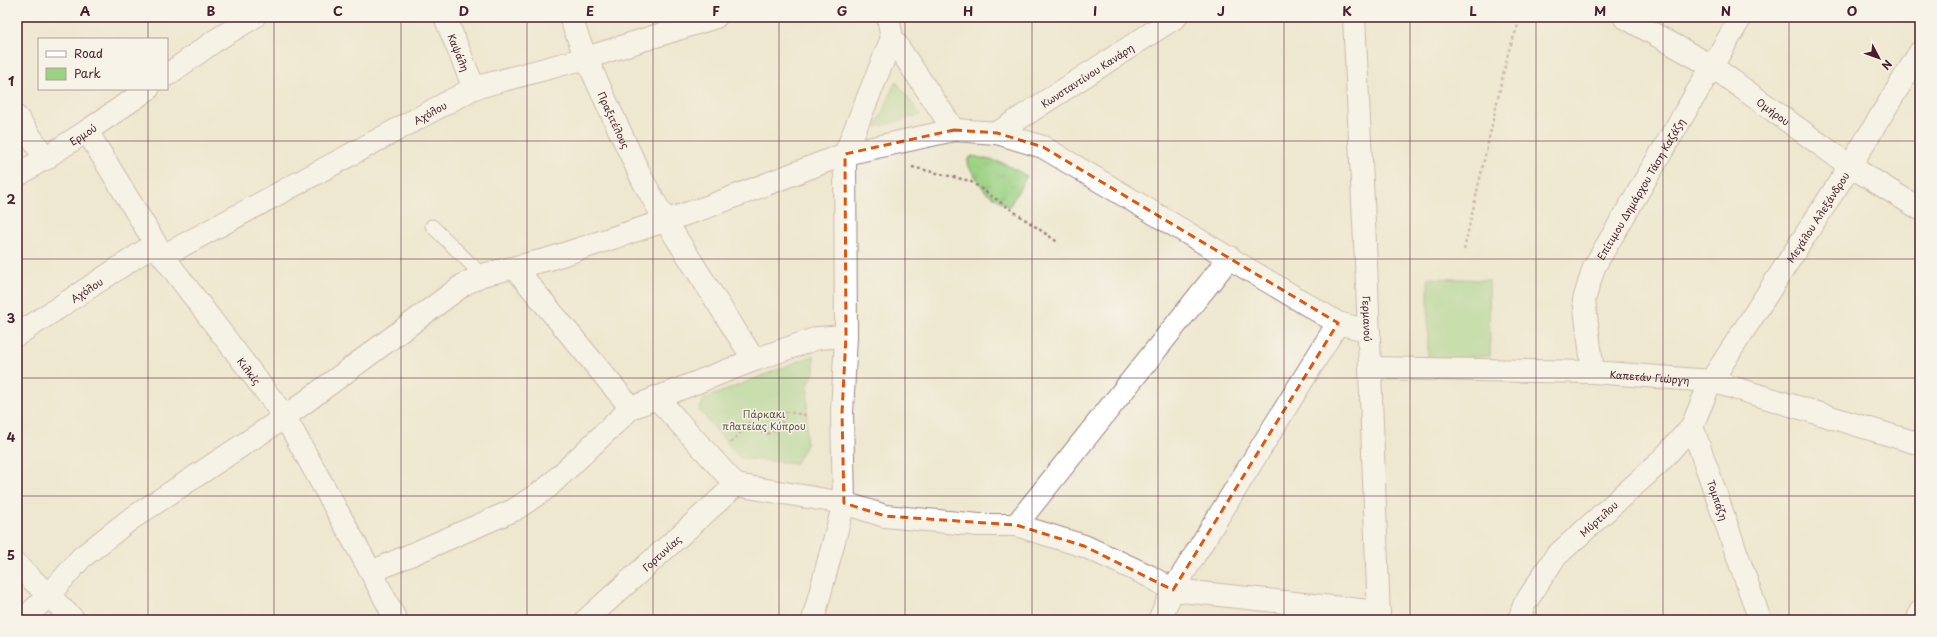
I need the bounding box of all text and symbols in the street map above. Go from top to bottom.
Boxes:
text: A [80,1,90,20]
text: B [207,1,216,20]
text: C [333,1,343,20]
text: D [459,1,469,20]
text: E [586,1,594,20]
text: F [712,1,720,20]
text: G [837,1,847,20]
text: H [963,1,973,20]
text: I [1093,1,1097,20]
text: J [1217,1,1225,20]
text: K [1342,1,1352,20]
text: L [1469,1,1477,20]
text: M [1594,1,1606,20]
text: N [1721,1,1731,20]
text: O [1847,1,1857,20]
street label: Καψάλη [445,31,474,73]
legend [38,38,168,90]
north arrow [1859,38,1899,78]
street label: Κωνσταντίνου Κανάρη [1037,39,1136,110]
text: Road [74,44,103,62]
text: N [1877,56,1896,74]
text: Park [74,64,101,82]
text: 1 [8,71,14,90]
street label: Πραξιτέλους [595,89,634,151]
street label: Ομήρου [1754,94,1794,128]
street label: Αχόλου [410,97,449,127]
street label: Επίτιμου Δημάρχου Τάση Καζάζη [1593,115,1688,262]
street label: Ερμού [66,119,99,148]
street label: Μεγάλου Αλεξάνδρου [1782,168,1852,265]
text: 2 [6,189,16,208]
street label: Αχόλου [67,273,106,305]
street label: Γερμανού [1360,296,1377,342]
text: 3 [7,308,16,327]
street label: Κιλκίς [234,354,265,387]
street label: Καπετάν Γιώργη [1609,366,1690,387]
park label: Πάρκακι πλατείας Κύπρου [722,406,806,434]
text: 4 [7,427,16,446]
street label: Τομπάζη [1704,478,1732,522]
street label: Μύρτιλου [1576,497,1621,539]
street label: Γορτυνίας [638,531,684,574]
text: 5 [7,545,15,564]

